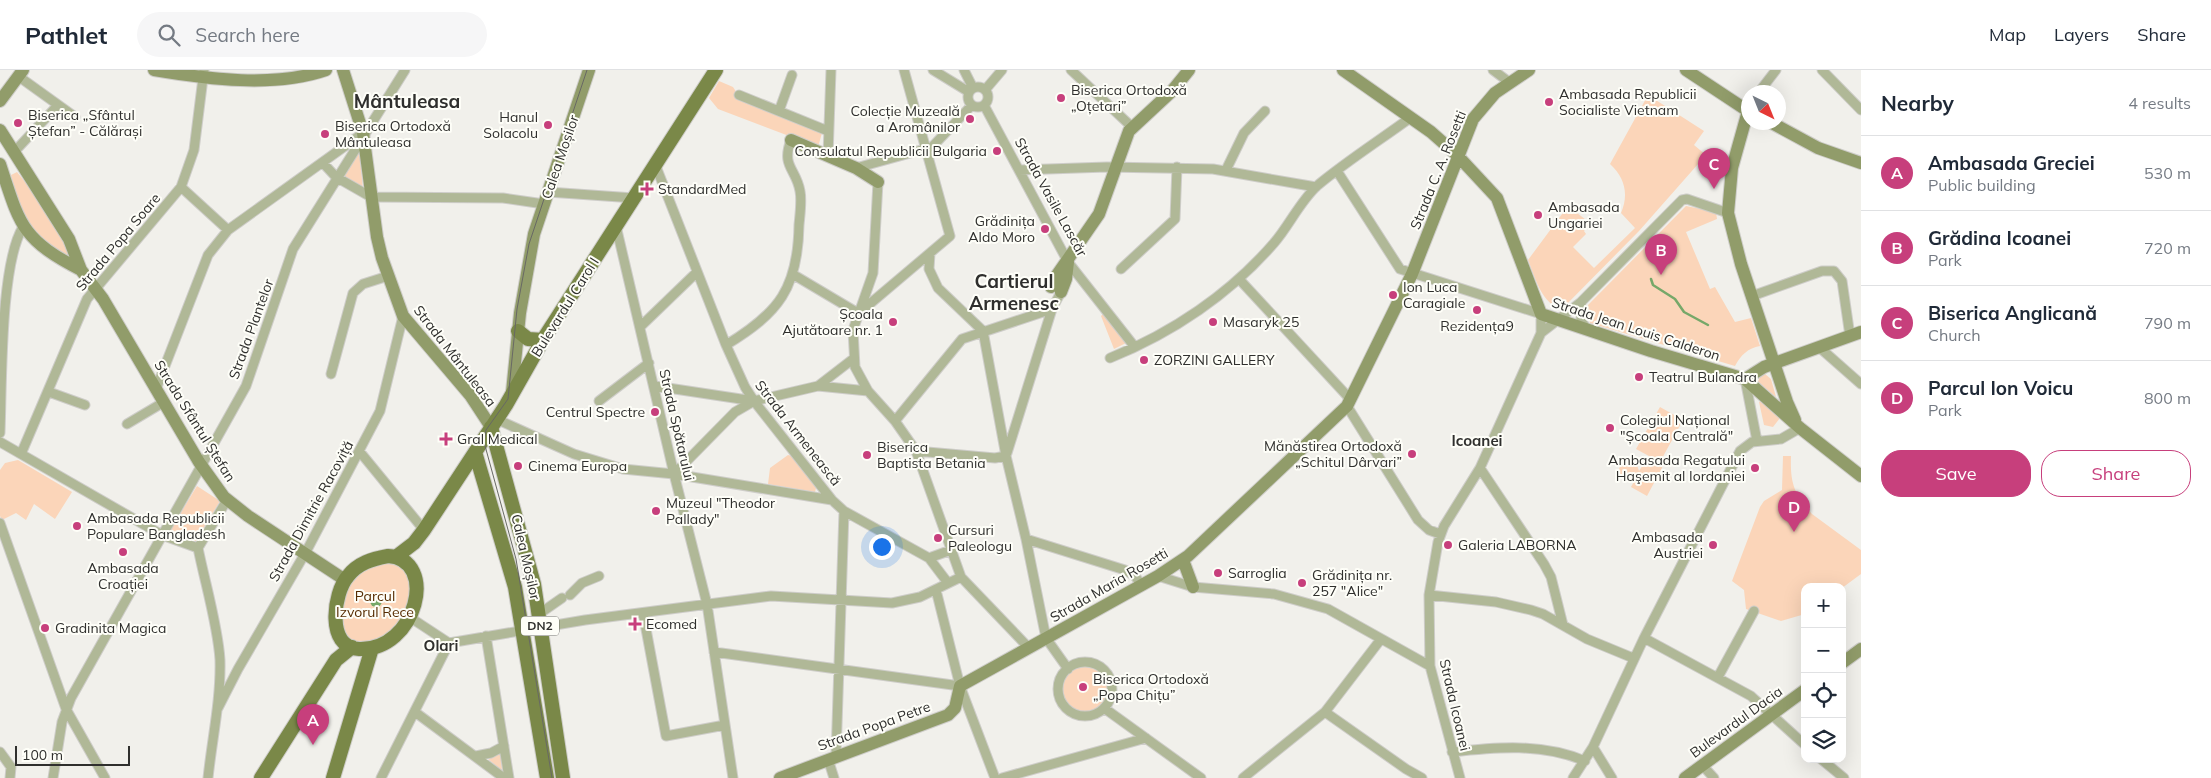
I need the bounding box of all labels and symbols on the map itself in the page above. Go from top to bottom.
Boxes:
place label: Biserica Ortodoxă „Oțetari” [1071,81,1187,115]
place label: Ambasada Republicii Socialiste Vietnam [1559,85,1696,119]
north arrow [1741,85,1786,130]
district label: Mântuleasa [354,89,460,113]
marker: Biserica Ortodoxă „Oțetari” [1055,92,1067,104]
marker: Ambasada Republicii Socialiste Vietnam [1543,96,1555,108]
place label: Colecție Muzeală a Aromânilor [851,102,961,136]
place label: Biserica „Sfântul Ștefan” - Călărași [28,106,142,140]
place label: Hanul Solacolu [483,108,538,142]
street label: Strada C. A. Rosetti [1406,108,1470,232]
street label: Calea Moșilor [537,112,583,201]
marker: Colecție Muzeală a Aromânilor [964,113,976,125]
marker: Biserica „Sfântul Ștefan” - Călărași [12,117,24,129]
place label: Biserica Ortodoxă Mântuleasa [335,117,451,151]
marker: Hanul Solacolu [542,119,554,131]
marker: Biserica Ortodoxă Mântuleasa [319,128,331,140]
street label: Strada Vasile Lascăr [1011,134,1092,260]
place label: Consulatul Republicii Bulgaria [794,142,987,160]
marker: Consulatul Republicii Bulgaria [991,145,1003,157]
pin: C [1698,148,1730,189]
place label: StandardMed [658,180,746,198]
marker: StandardMed [640,182,654,196]
street label: Strada Popa Soare [72,189,164,295]
place label: Ambasada Ungariei [1548,198,1620,232]
marker: Ambasada Ungariei [1532,209,1544,221]
place label: Grădinița Aldo Moro [968,212,1035,246]
marker: Grădinița Aldo Moro [1039,223,1051,235]
pin: B [1645,234,1677,275]
street label: Bulevardul Carol I [527,254,603,360]
district label: Cartierul Armenesc [969,269,1060,315]
street label: Strada Plantelor [225,276,278,382]
place label: Ion Luca Caragiale [1403,278,1465,312]
marker: Ion Luca Caragiale [1387,289,1399,301]
street label: Strada Jean Louis Calderon [1550,293,1722,365]
street label: Strada Mântuleasa [410,302,500,410]
marker: Rezidența9 [1471,304,1483,316]
place label: Școala Ajutătoare nr. 1 [782,305,883,339]
place label: Masaryk 25 [1223,313,1299,331]
marker: Școala Ajutătoare nr. 1 [887,316,899,328]
marker: Masaryk 25 [1207,316,1219,328]
place label: Rezidența9 [1440,317,1514,335]
place label: ZORZINI GALLERY [1154,351,1275,369]
marker: ZORZINI GALLERY [1138,354,1150,366]
street label: Strada Sfântul Ștefan [150,357,240,485]
street label: Strada Spătarului [655,367,699,483]
place label: Teatrul Bulandra [1649,368,1757,386]
marker: Teatrul Bulandra [1633,371,1645,383]
street label: Strada Armenească [751,377,845,489]
place label: Centrul Spectre [546,403,645,421]
marker: Centrul Spectre [649,406,661,418]
place label: Colegiul Național "Școala Centrală" [1620,411,1733,445]
marker: Colegiul Național "Școala Centrală" [1604,422,1616,434]
place label: Gral Medical [457,430,538,448]
district label: Icoanei [1451,431,1503,450]
marker: Gral Medical [439,432,453,446]
street label: Strada Dimitrie Racoviță [265,437,357,585]
place label: Mănăstirea Ortodoxă „Schitul Dârvari” [1264,437,1402,471]
place label: Biserica Baptista Betania [877,438,986,472]
marker: Mănăstirea Ortodoxă „Schitul Dârvari” [1406,448,1418,460]
marker: Biserica Baptista Betania [861,449,873,461]
place label: Ambasada Regatului Haşemit al Iordaniei [1608,451,1745,485]
place label: Cinema Europa [528,457,627,475]
marker: Cinema Europa [512,460,524,472]
marker: Ambasada Regatului Haşemit al Iordaniei [1749,462,1761,474]
pin: D [1778,491,1810,532]
place label: Muzeul "Theodor Pallady" [666,494,776,528]
marker: Muzeul "Theodor Pallady" [650,505,662,517]
place label: Ambasada Republicii Populare Bangladesh [87,509,226,543]
street label: Calea Moșilor [507,512,545,603]
marker: Ambasada Republicii Populare Bangladesh [71,520,83,532]
place label: Cursuri Paleologu [948,521,1012,555]
place label: Ambasada Austriei [1631,528,1703,562]
marker: Cursuri Paleologu [932,532,944,544]
your location [869,534,895,560]
place label: Galeria LABORNA [1458,536,1577,554]
marker: Galeria LABORNA [1442,539,1454,551]
marker: Ambasada Austriei [1707,539,1719,551]
street label: Strada Maria Rosetti [1047,544,1171,626]
marker: Ambasada Croației [117,546,129,558]
place label: Ambasada Croației [87,559,159,593]
place label: Sarroglia [1228,564,1287,582]
place label: Grădinița nr. 257 "Alice" [1312,566,1392,600]
marker: Sarroglia [1212,567,1224,579]
marker: Grădinița nr. 257 "Alice" [1296,577,1308,589]
park label: Parcul Izvorul Rece [336,587,414,621]
place label: Ecomed [646,615,697,633]
road number: DN2 [521,616,559,636]
marker: Ecomed [628,617,642,631]
place label: Gradinita Magica [55,619,166,637]
marker: Gradinita Magica [39,622,51,634]
district label: Olari [424,636,458,655]
street label: Strada Icoanei [1436,657,1474,753]
place label: Biserica Ortodoxă „Popa Chițu” [1093,670,1209,704]
marker: Biserica Ortodoxă „Popa Chițu” [1077,681,1089,693]
street label: Bulevardul Dacia [1686,682,1786,762]
street label: Strada Popa Petre [815,697,933,755]
pin: A [297,704,329,745]
scale bar [15,743,130,766]

